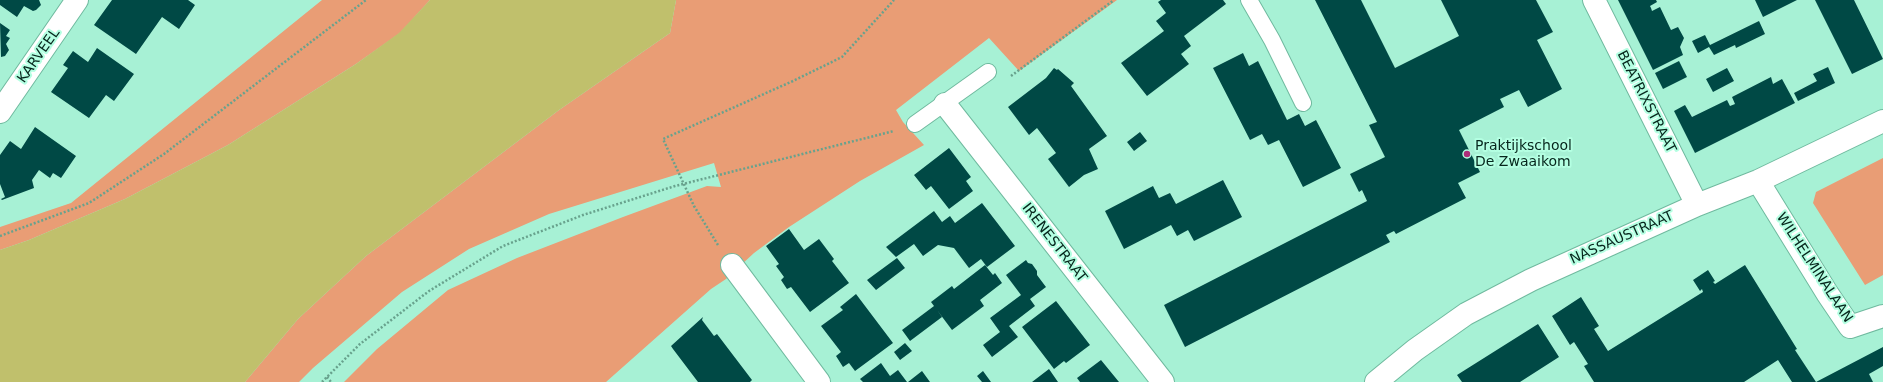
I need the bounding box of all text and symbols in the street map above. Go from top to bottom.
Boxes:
street label: KARVEEL [14,26,64,86]
street label: BEATRIXSTRAAT [1613,48,1679,156]
place label: Praktijkschool De Zwaaikom [1475,138,1572,170]
marker: Praktijkschool De Zwaaikom [1462,149,1472,159]
street label: IRENESTRAAT [1018,200,1090,286]
street label: NASSAUSTRAAT [1568,208,1676,268]
street label: WILHELMINALAAN [1772,210,1856,326]

